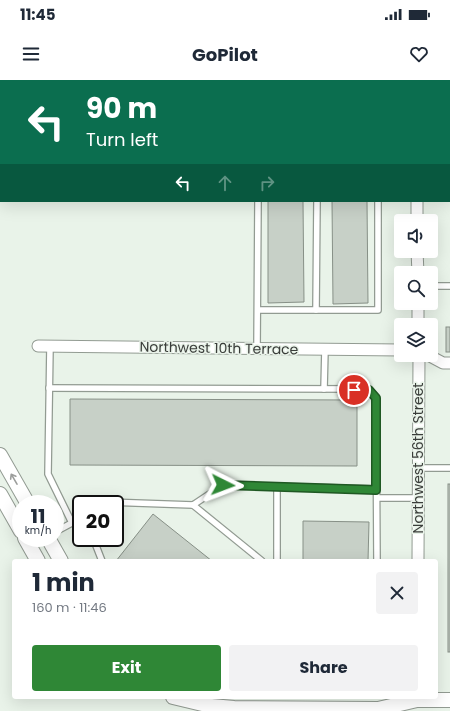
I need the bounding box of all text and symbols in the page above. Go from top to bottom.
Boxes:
text: 11:45 [20,4,55,25]
text: GoPilot [192,42,258,67]
icon: menu [20,43,42,65]
icon: heart [408,43,430,65]
text: 90 m [86,89,157,128]
icon: left [20,96,72,148]
text: Turn left [86,127,158,152]
icon: left [172,172,194,194]
icon: ahead [214,172,236,194]
icon: right [256,172,278,194]
map controls [394,214,438,362]
button: sound [394,214,438,258]
button: search [394,266,438,310]
button: layers [394,318,438,362]
street label: Northwest 10th Terrace [139,337,299,359]
pin [337,373,371,407]
icon: arrive [343,379,365,401]
street label: Northwest 56th Street [408,383,428,533]
position arrow [202,464,244,506]
one-way arrow [10,473,18,485]
speed limit sign: 20 [72,495,124,547]
text: 11 [30,502,46,530]
text: km/h [25,523,51,538]
text: 1 min [32,566,95,599]
button: close [376,572,418,614]
text: 160 m · 11:46 [32,598,107,617]
button: Exit [32,645,221,691]
button: Share [229,645,418,691]

